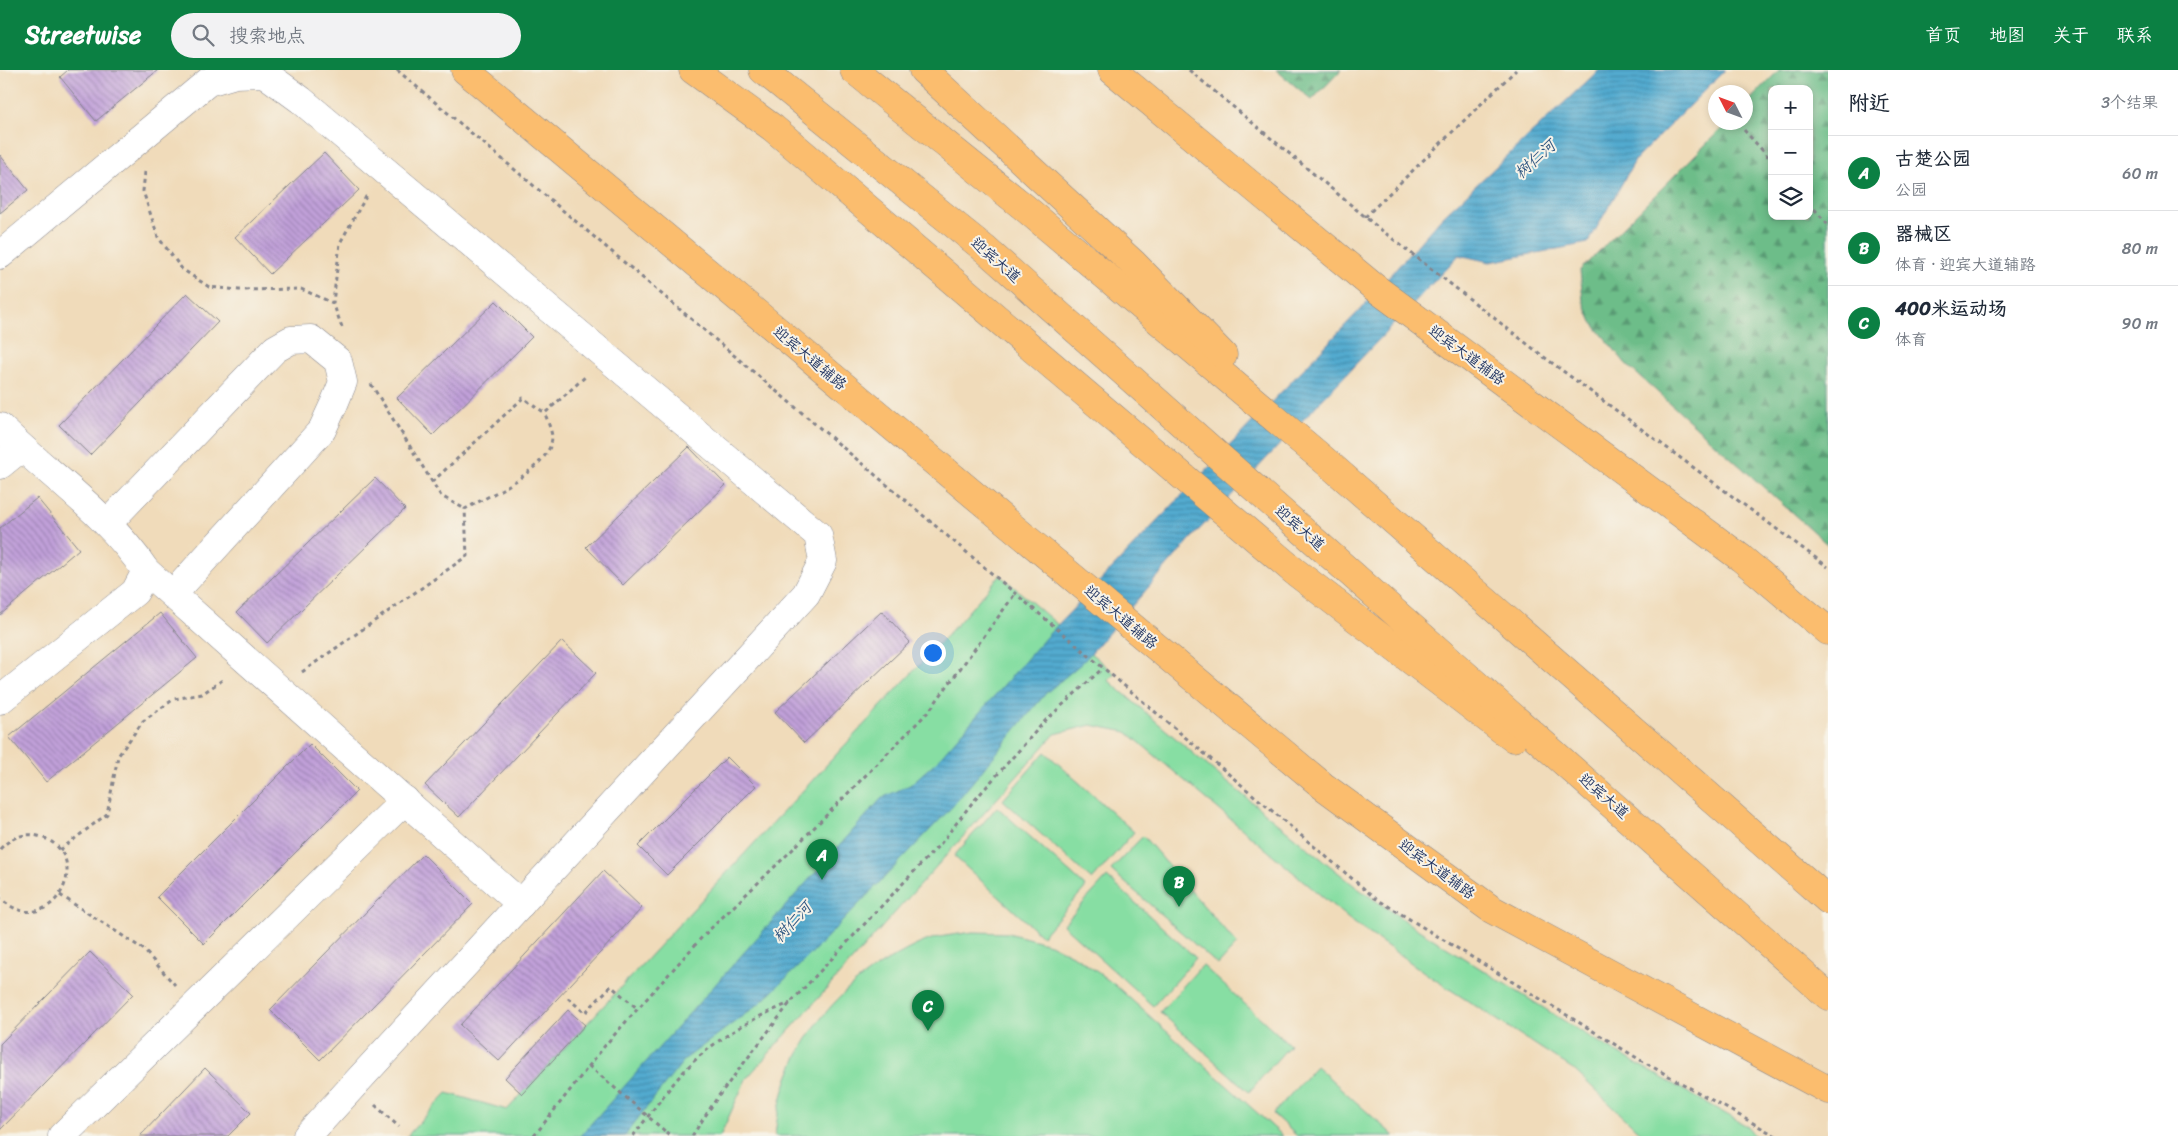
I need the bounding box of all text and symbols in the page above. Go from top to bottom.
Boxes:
search box [171,13,521,58]
text: Streetwise [25,14,141,56]
text: 搜索地点 [229,19,305,52]
text: 首页 [1925,19,1961,51]
text: 地图 [1989,19,2025,51]
text: 关于 [2053,19,2089,51]
text: 联系 [2117,19,2153,51]
icon: search [189,21,217,49]
text: 附近 [1848,84,1890,122]
north arrow [1708,85,1753,130]
map controls [1768,85,1813,220]
button: + [1768,85,1813,130]
text: 3个结果 [2101,88,2158,117]
water label: 树仁河 [1507,130,1565,186]
button: − [1768,130,1813,175]
text: 古楚公园 [1895,142,1971,175]
text: A [1859,159,1869,188]
text: 60 m [2122,159,2158,188]
button: layers [1768,175,1813,220]
text: 公园 [1895,175,1927,204]
text: 器械区 [1895,217,1952,250]
street label: 迎宾大道 [965,231,1027,289]
text: B [1859,234,1869,263]
text: 80 m [2122,234,2158,263]
text: 体育 · 迎宾大道辅路 [1895,250,2036,279]
text: 400米运动场 [1895,292,2007,325]
text: C [1859,309,1869,338]
text: 90 m [2122,309,2158,338]
street label: 迎宾大道辅路 [1423,318,1511,392]
street label: 迎宾大道辅路 [767,319,853,397]
text: 体育 [1895,325,1927,354]
street label: 迎宾大道 [1269,499,1331,557]
street label: 迎宾大道辅路 [1078,578,1164,656]
your location [920,640,946,666]
street label: 迎宾大道 [1573,767,1635,825]
street label: 迎宾大道辅路 [1393,832,1481,906]
pin: A [806,839,838,880]
pin: B [1163,866,1195,907]
water label: 树仁河 [765,892,821,949]
pin: C [912,990,944,1031]

